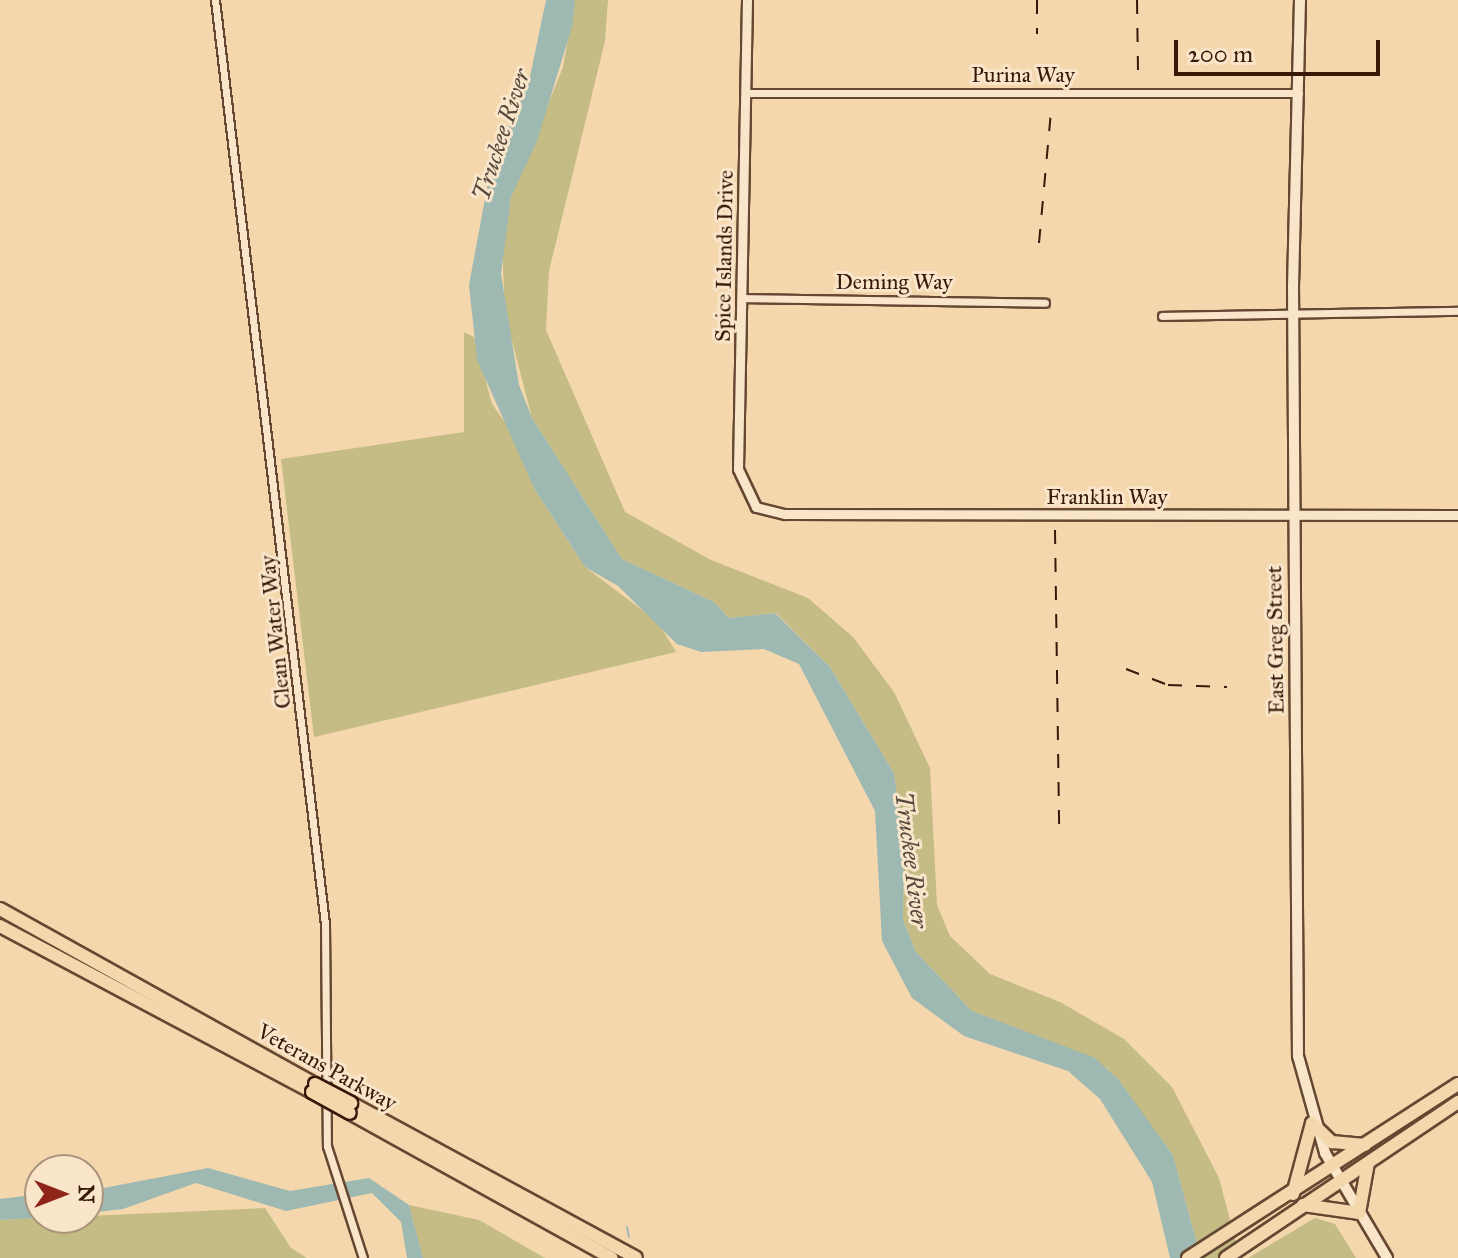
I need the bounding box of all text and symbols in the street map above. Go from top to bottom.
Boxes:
scale bar [1178,24,1384,74]
text: 200 m [1188,39,1253,69]
street label: Purina Way [971,62,1075,88]
water label: Truckee River [467,65,537,205]
street label: Spice Islands Drive [709,170,739,342]
street label: Deming Way [835,269,953,295]
street label: Franklin Way [1046,484,1168,510]
street label: Clean Water Way [254,554,296,710]
street label: East Greg Street [1261,565,1289,715]
water label: Truckee River [888,790,934,930]
street label: Veterans Parkway [253,1018,401,1116]
north arrow [24,1154,104,1234]
text: N [73,1185,100,1203]

